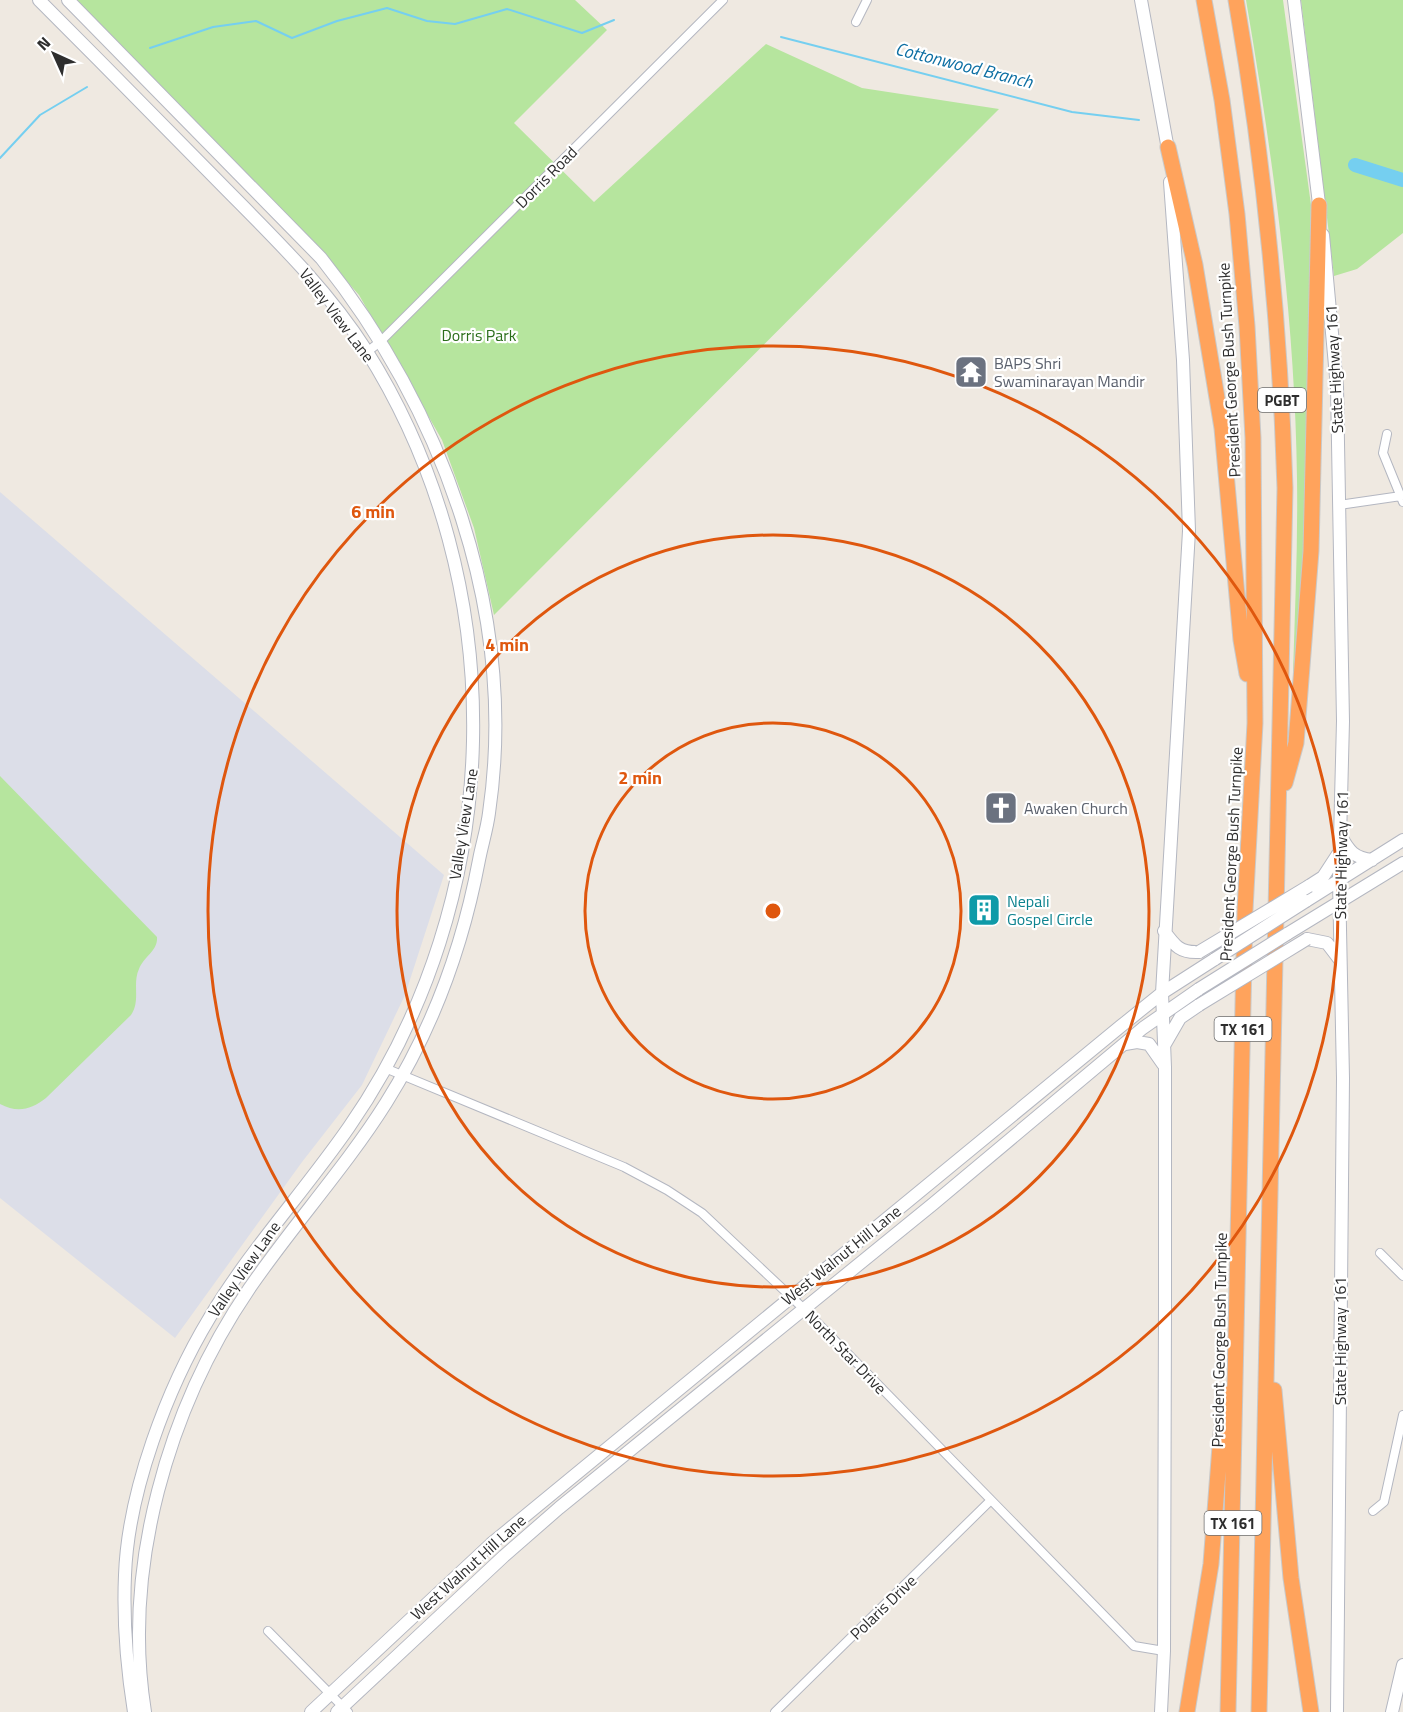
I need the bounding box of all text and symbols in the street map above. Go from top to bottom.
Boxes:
north arrow [24,24,84,84]
text: N [31,31,56,56]
water label: Cottonwood Branch [892,35,1037,95]
street label: Dorris Road [510,141,582,213]
street label: President George Bush Turnpike [1211,262,1247,478]
street label: Valley View Lane [294,263,380,367]
street label: State Highway 161 [1319,304,1349,434]
park label: Dorris Park [442,323,517,347]
place label: BAPS Shri Swaminarayan Mandir [994,351,1145,393]
temple icon: BAPS Shri Swaminarayan Mandir [953,354,989,390]
road number: PGBT [1258,388,1306,412]
text: 6 min [351,498,395,525]
text: 4 min [485,631,529,658]
street label: President George Bush Turnpike [1213,746,1249,962]
text: 2 min [618,764,662,791]
street label: Valley View Lane [442,767,484,881]
church icon: Awaken Church [983,790,1019,826]
street label: State Highway 161 [1328,791,1354,919]
place label: Awaken Church [1024,796,1128,820]
place label: Nepali Gospel Circle [1007,889,1093,931]
building icon: Nepali Gospel Circle [966,892,1002,928]
centre of rings [763,901,783,921]
road number: TX 161 [1214,1017,1272,1041]
street label: West Walnut Hill Lane [776,1199,906,1311]
street label: Valley View Lane [202,1216,286,1322]
street label: President George Bush Turnpike [1205,1232,1233,1448]
street label: State Highway 161 [1328,1277,1352,1405]
street label: North Star Drive [800,1305,892,1399]
street label: West Walnut Hill Lane [405,1509,531,1625]
road number: TX 161 [1204,1511,1262,1535]
street label: Polaris Drive [844,1569,922,1645]

